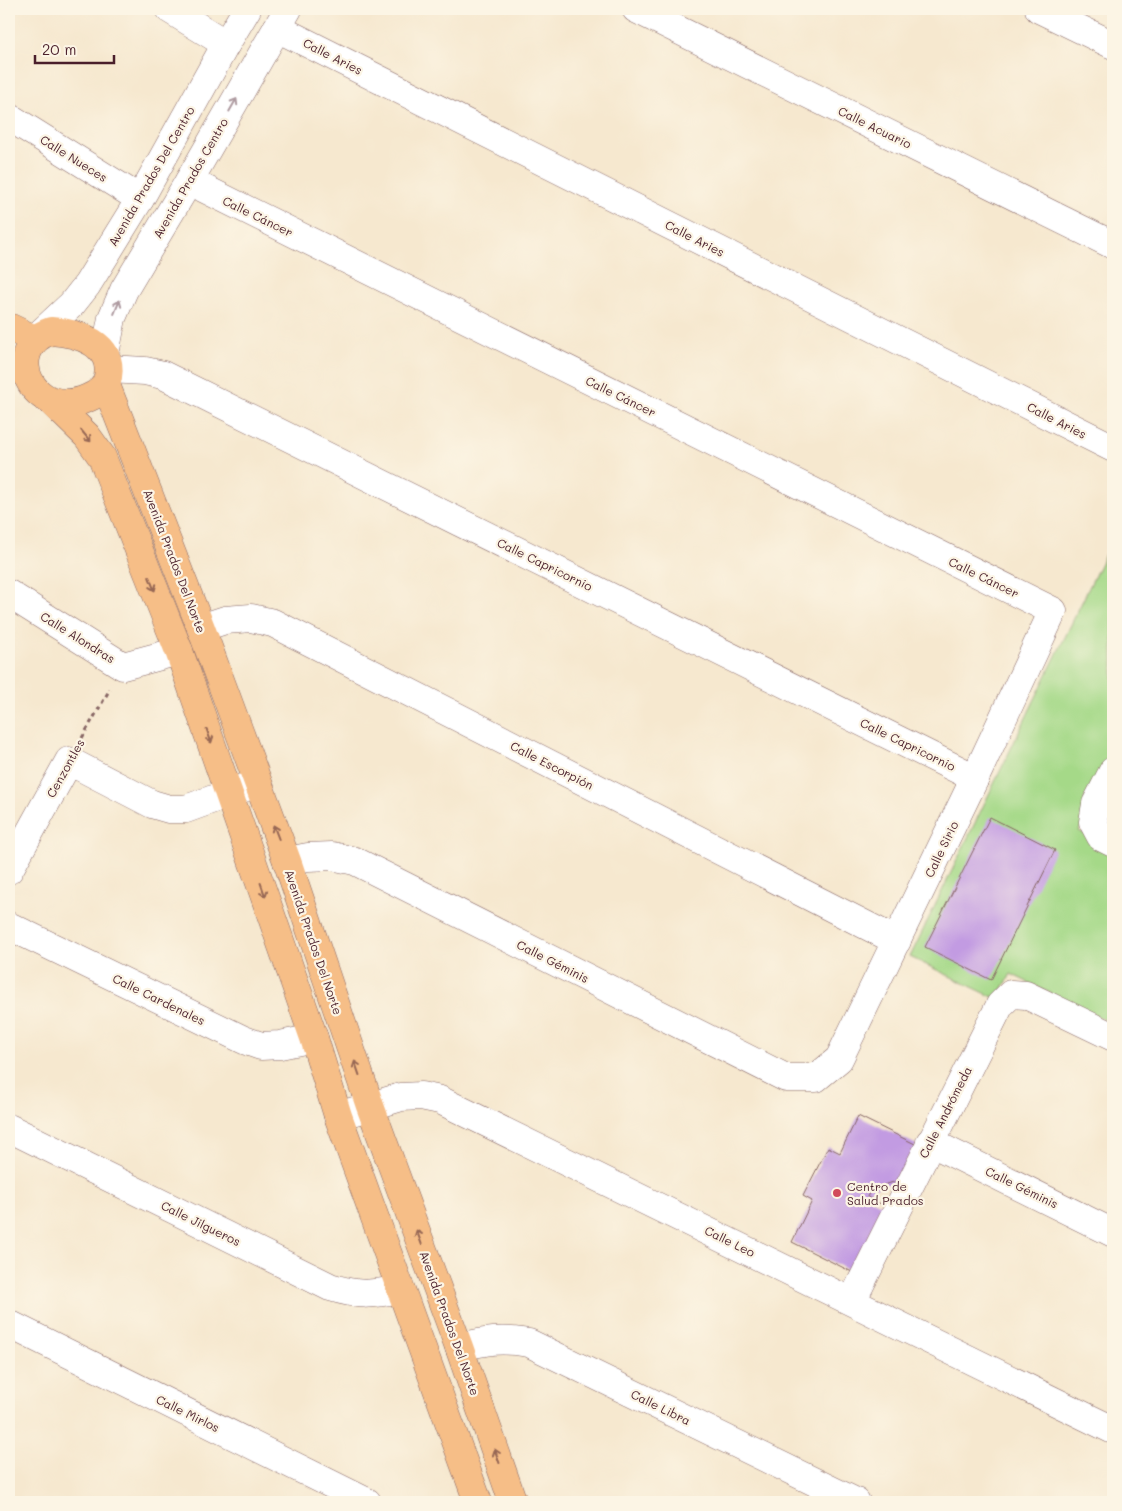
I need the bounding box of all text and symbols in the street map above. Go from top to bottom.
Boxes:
scale bar [35,32,114,64]
street label: Calle Aries [301,34,366,78]
text: 20 m [42,39,76,59]
one-way arrow [228,98,238,112]
street label: Calle Acuario [836,102,914,152]
street label: Avenida Prados Del Centro [104,103,198,249]
street label: Avenida Prados Centro [149,115,231,241]
street label: Calle Nueces [37,131,111,185]
street label: Calle Cáncer [220,192,296,240]
street label: Calle Aries [663,216,728,260]
one-way arrow [113,299,122,315]
street label: Calle Cáncer [583,372,659,420]
street label: Calle Aries [1025,398,1090,442]
one-way arrow [80,430,92,443]
street label: Avenida Prados Del Norte [140,487,210,635]
street label: Calle Capricornio [495,534,595,594]
street label: Calle Cáncer [946,553,1022,601]
one-way arrow [148,576,158,591]
street label: Calle Alondras [38,608,119,666]
street label: Calle Capricornio [858,714,958,774]
one-way arrow [205,728,214,743]
street label: Cenzontles [42,736,88,800]
street label: Calle Escorpión [508,737,596,793]
street label: Calle Sirio [921,818,961,880]
one-way arrow [271,824,280,840]
street label: Avenida Prados Del Norte [282,867,346,1017]
one-way arrow [259,881,268,897]
street label: Calle Géminis [514,936,592,986]
street label: Calle Cardenales [110,970,208,1028]
one-way arrow [352,1061,361,1076]
street label: Calle Andrómeda [915,1063,975,1161]
street label: Calle Géminis [983,1162,1061,1212]
place label: Centro de Salud Prados [847,1178,924,1208]
marker: Centro de Salud Prados [831,1187,843,1199]
street label: Calle Jilgueros [159,1197,244,1249]
street label: Calle Leo [702,1222,758,1260]
one-way arrow [413,1230,423,1245]
street label: Avenida Prados Del Norte [416,1249,484,1397]
street label: Calle Libra [629,1386,693,1428]
street label: Calle Mirlos [154,1391,222,1435]
one-way arrow [492,1449,501,1464]

